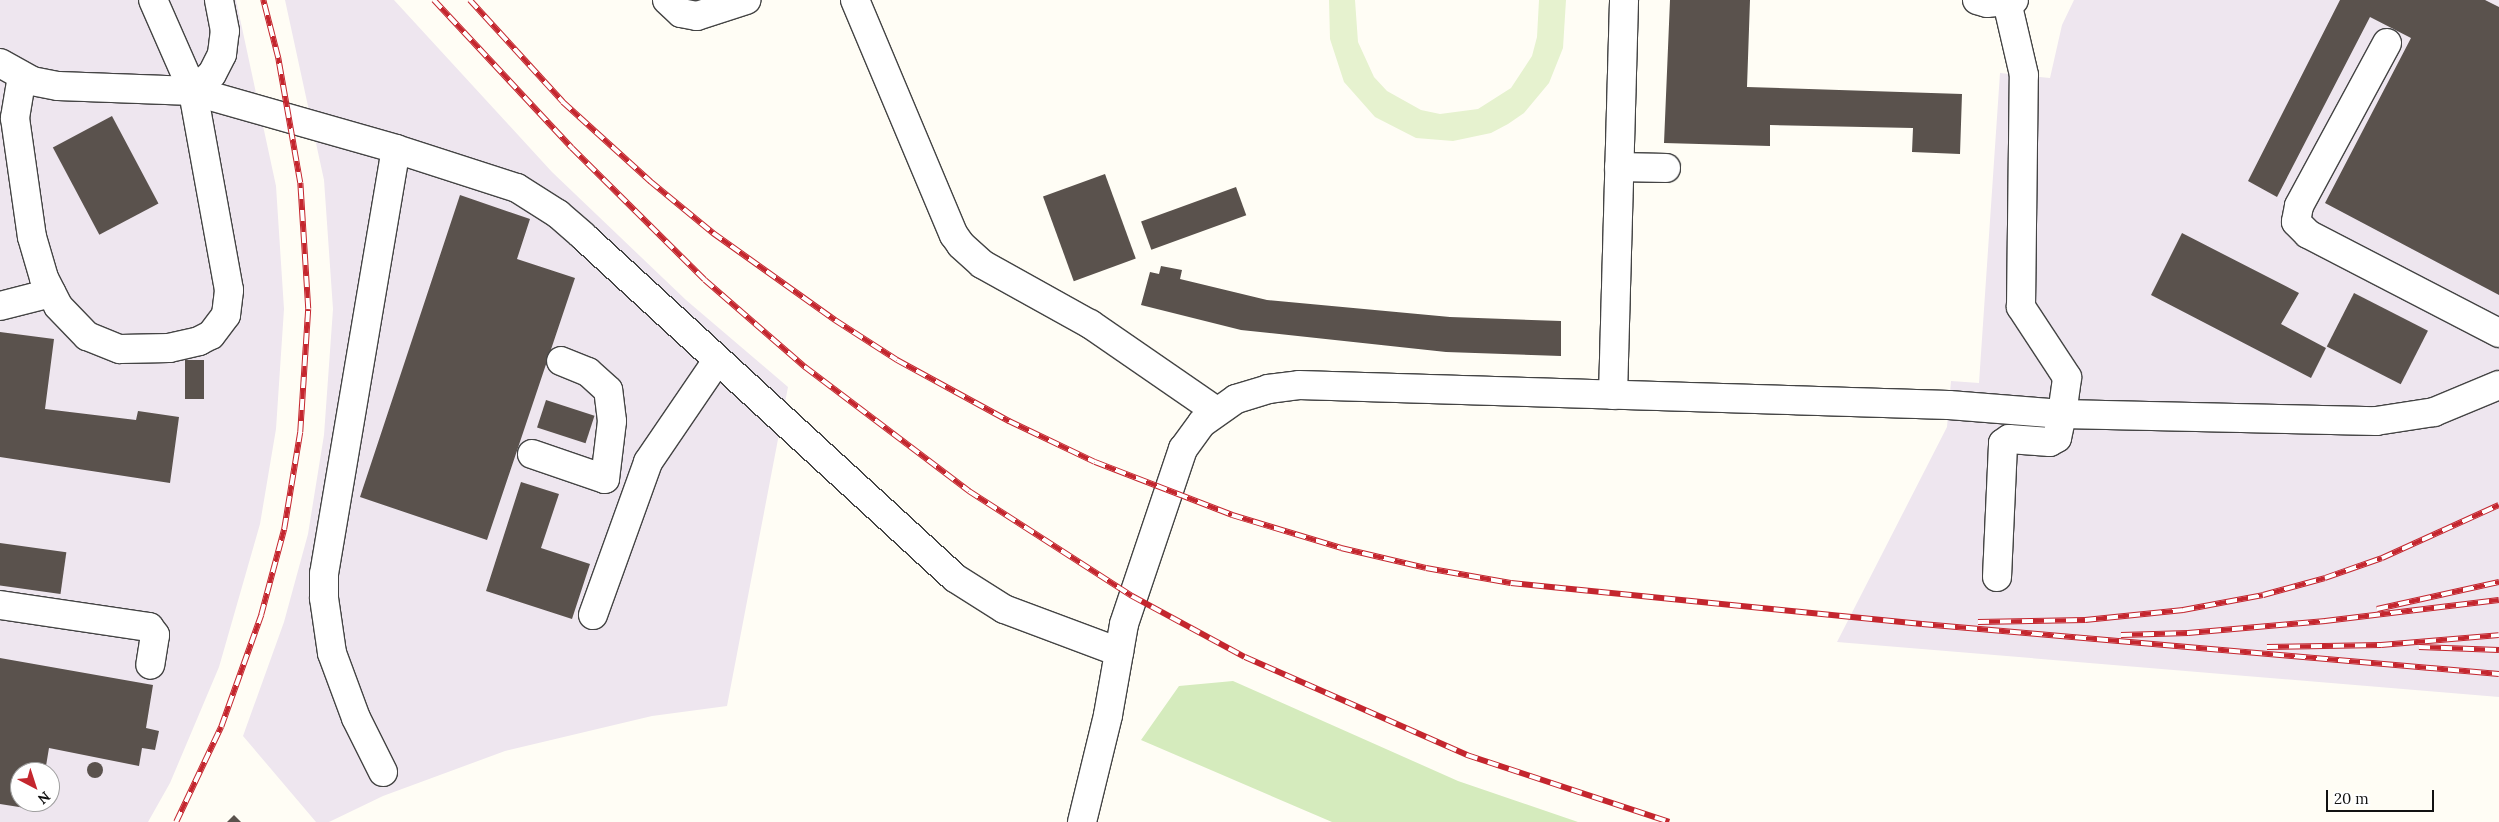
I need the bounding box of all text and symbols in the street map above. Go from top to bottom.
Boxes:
north arrow [10,762,60,812]
scale bar [2329,780,2436,812]
text: N [34,787,54,808]
text: 20 m [2334,789,2369,808]

